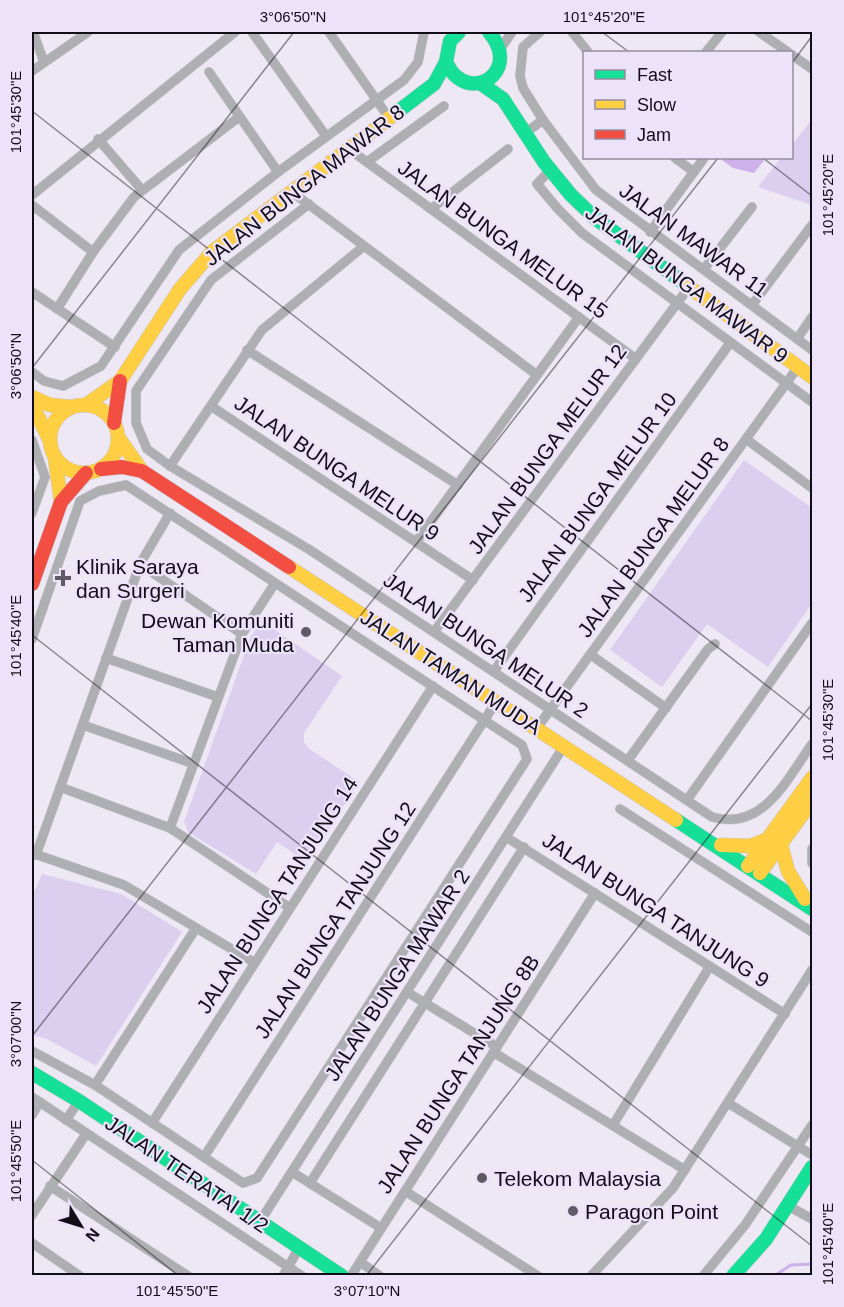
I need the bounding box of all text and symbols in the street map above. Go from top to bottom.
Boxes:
text: 3°06'50"N [260,8,326,25]
text: 101°45'20"E [563,8,645,25]
legend [583,51,793,159]
text: Fast [637,65,672,85]
text: 101°45'30"E [7,71,24,153]
text: Slow [637,95,677,115]
street label: JALAN BUNGA MAWAR 8 [200,100,408,270]
text: Jam [637,125,671,145]
text: 101°45'20"E [819,154,836,236]
street label: JALAN BUNGA MELUR 15 [394,155,612,323]
street label: JALAN MAWAR 11 [615,178,773,302]
street label: JALAN BUNGA MAWAR 9 [581,200,793,368]
text: 3°06'50"N [7,333,24,399]
street label: JALAN BUNGA MELUR 12 [463,340,631,558]
street label: JALAN BUNGA MELUR 10 [513,388,681,606]
street label: JALAN BUNGA MELUR 9 [230,391,444,545]
street label: JALAN BUNGA MELUR 8 [573,433,733,641]
place label: Klinik Saraya dan Surgeri [76,555,199,602]
street label: JALAN BUNGA MELUR 2 [379,568,593,722]
marker: Klinik Saraya dan Surgeri [54,569,72,587]
text: 101°45'40"E [7,595,24,677]
street label: JALAN TAMAN MUDA [356,605,546,739]
place label: Dewan Komuniti Taman Muda [141,609,294,656]
marker: Dewan Komuniti Taman Muda [299,625,313,639]
text: 101°45'30"E [819,679,836,761]
street label: JALAN BUNGA TANJUNG 14 [192,772,362,1017]
street label: JALAN BUNGA TANJUNG 12 [250,798,420,1042]
street label: JALAN BUNGA TANJUNG 9 [538,828,774,992]
street label: JALAN BUNGA MAWAR 2 [320,865,474,1085]
street label: JALAN BUNGA TANJUNG 8B [372,951,544,1197]
text: 3°07'00"N [7,1001,24,1067]
street label: JALAN TERATAI 1/2 [101,1111,273,1237]
text: 101°45'50"E [7,1120,24,1202]
place label: Telekom Malaysia [494,1167,661,1190]
marker: Telekom Malaysia [475,1171,489,1185]
north arrow [51,1196,111,1256]
place label: Paragon Point [585,1200,718,1223]
text: 101°45'40"E [819,1203,836,1285]
marker: Paragon Point [566,1204,580,1218]
text: N [82,1225,103,1245]
text: 101°45'50"E [136,1282,218,1299]
text: 3°07'10"N [334,1282,400,1299]

